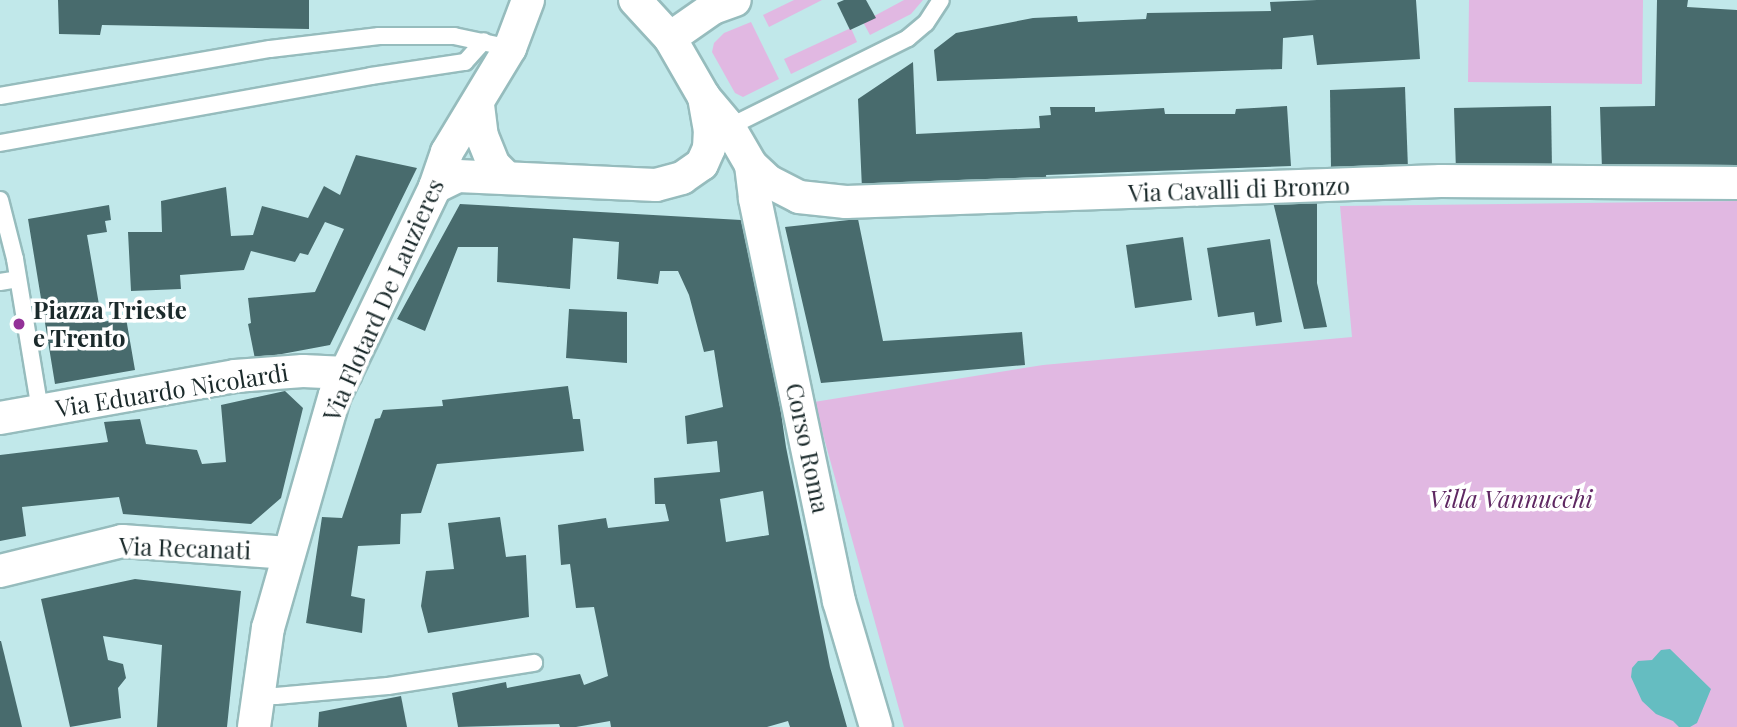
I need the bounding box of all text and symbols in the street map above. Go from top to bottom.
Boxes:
street label: Via Cavalli di Bronzo [1128,171,1350,207]
street label: Via Flotard De Lauzieres [316,174,450,426]
place label: Piazza Trieste e Trento [33,296,188,352]
marker: Piazza Trieste e Trento [11,316,27,332]
street label: Via Eduardo Nicolardi [54,357,290,423]
street label: Corso Roma [780,380,836,516]
park label: Villa Vannucchi [1429,485,1593,513]
street label: Via Recanati [118,531,252,565]

